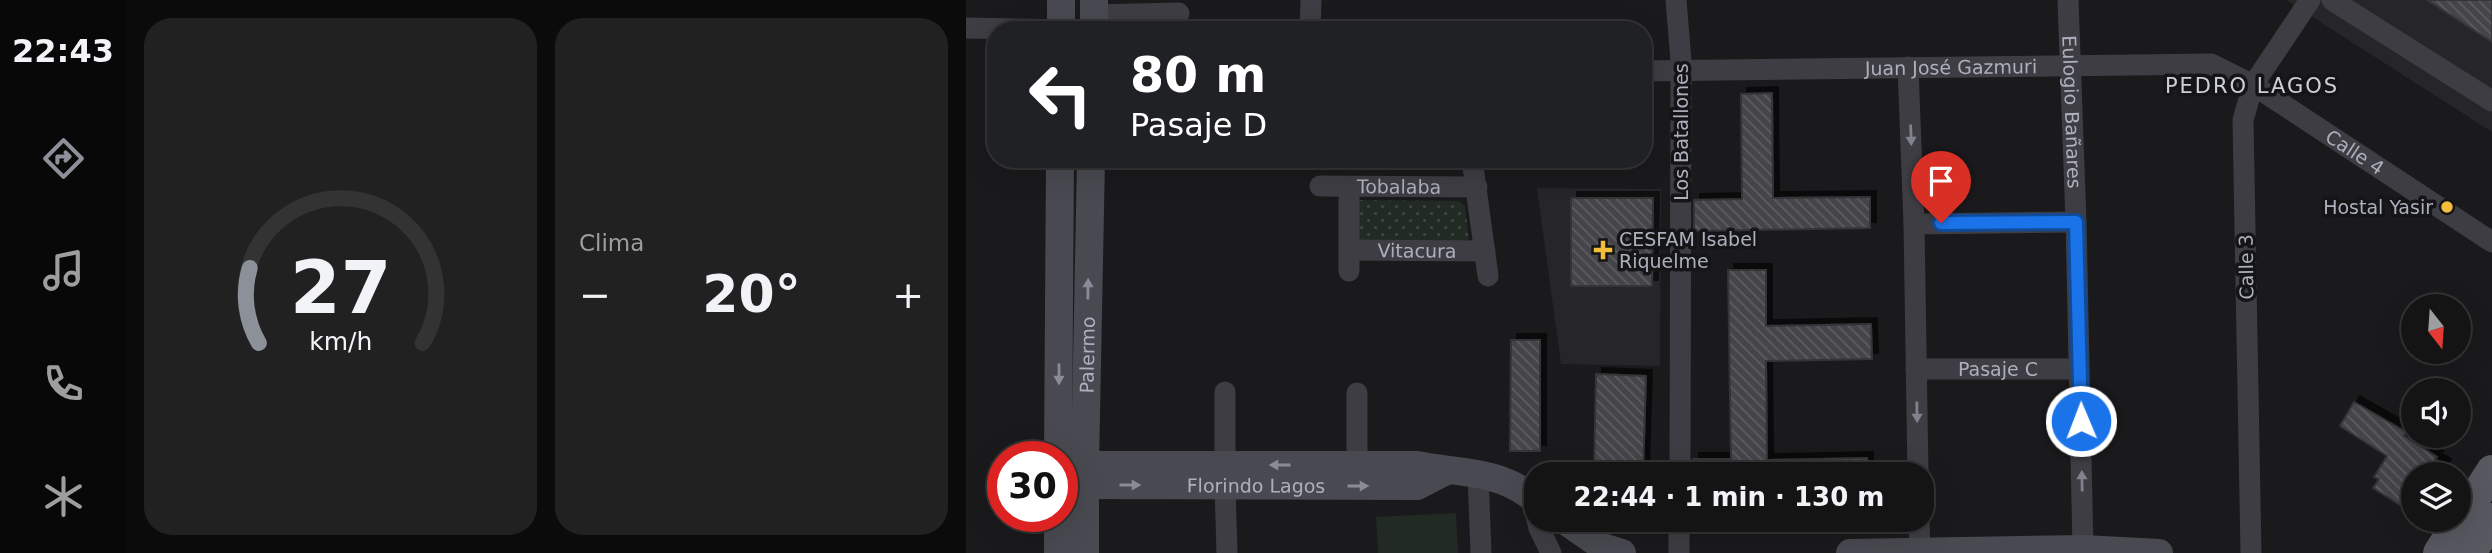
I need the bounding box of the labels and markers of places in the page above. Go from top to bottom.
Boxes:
pin [1911,151,1971,223]
place label: Hostal Yasir [2323,196,2433,218]
marker: Hostal Yasir [2439,199,2455,215]
place label: CESFAM Isabel Riquelme [1619,228,1757,272]
marker: CESFAM Isabel Riquelme [1593,240,1613,260]

